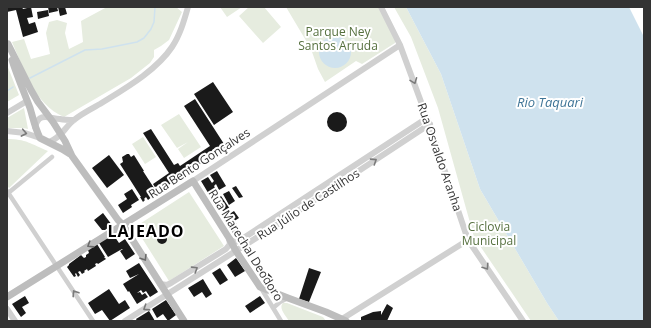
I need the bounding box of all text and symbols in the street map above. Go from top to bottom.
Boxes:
park label: Parque Ney Santos Arruda [298,23,378,54]
one-way arrow [409,78,417,85]
water label: Rio Taquari [517,93,584,111]
street label: Rua Osvaldo Aranha [413,101,467,213]
street label: Rua Bento Gonçalves [145,124,253,202]
one-way arrow [21,129,27,137]
one-way arrow [370,158,377,165]
street label: Rua Júlio de Castilhos [253,164,363,244]
street label: Rua Marechal Deodoro [205,186,287,304]
park label: Ciclovia Municipal [462,218,516,249]
district label: LAJEADO [108,220,184,242]
one-way arrow [87,241,94,248]
one-way arrow [139,254,146,261]
one-way arrow [481,262,488,269]
one-way arrow [191,266,198,273]
one-way arrow [72,291,79,298]
one-way arrow [143,303,150,311]

